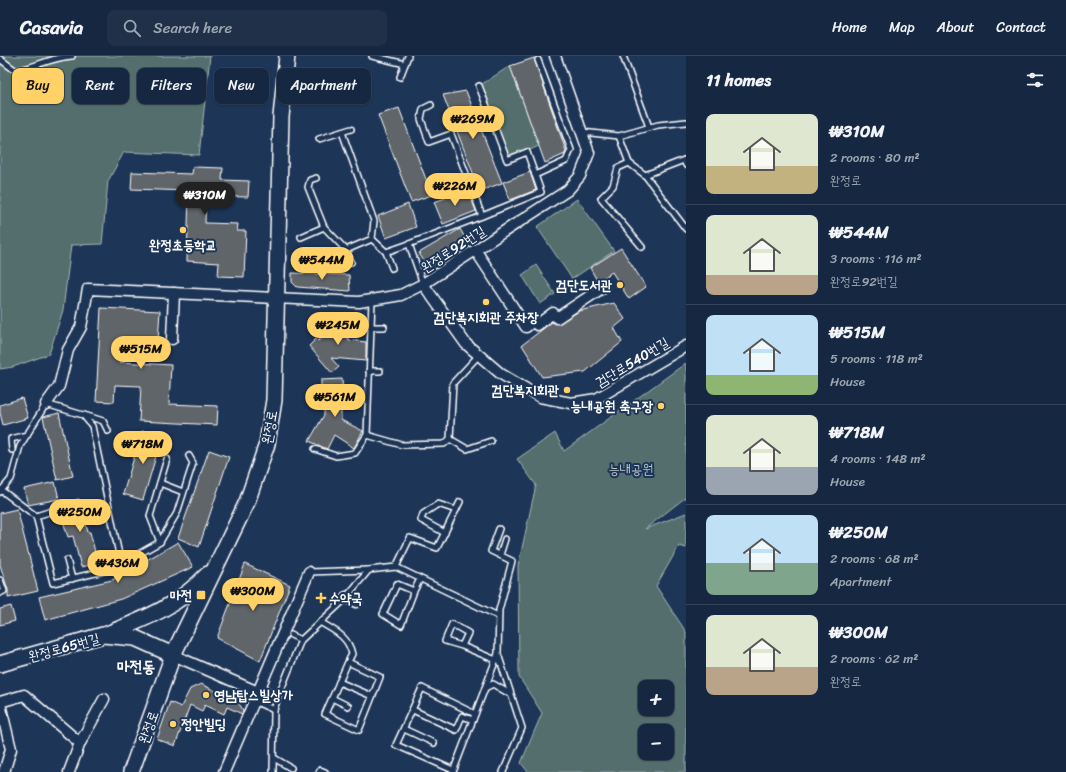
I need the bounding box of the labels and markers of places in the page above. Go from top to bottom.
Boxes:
pin: ₩269M [445,106,501,140]
pin: ₩226M [427,173,483,207]
pin: ₩310M [177,182,233,216]
marker: 완정초등학교 [178,225,188,235]
place label: 완정초등학교 [148,233,217,258]
pin: ₩544M [294,247,350,281]
place label: 검단도서관 [556,273,613,298]
marker: 검단도서관 [615,280,625,290]
marker: 검단복지회관 주차장 [481,297,491,307]
place label: 검단복지회관 주차장 [433,305,539,330]
pin: ₩245M [310,312,366,346]
pin: ₩515M [113,336,169,370]
place label: 검단복지회관 [491,378,560,403]
pin: ₩561M [307,384,363,418]
marker: 검단복지회관 [562,385,572,395]
place label: 능내공원 축구장 [571,394,654,419]
marker: 능내공원 축구장 [656,401,666,411]
pin: ₩718M [115,431,171,465]
pin: ₩250M [52,499,108,533]
pin: ₩436M [90,550,146,584]
pin: ₩300M [225,578,281,612]
place label: 마전 [169,583,192,608]
place label: 수약국 [329,586,363,611]
marker: 마전 [195,589,207,601]
marker: 수약국 [316,593,326,603]
place label: 영남탑스빌상가 [214,683,294,708]
marker: 영남탑스빌상가 [201,690,211,700]
place label: 정안빌딩 [181,712,226,737]
marker: 정안빌딩 [168,719,178,729]

